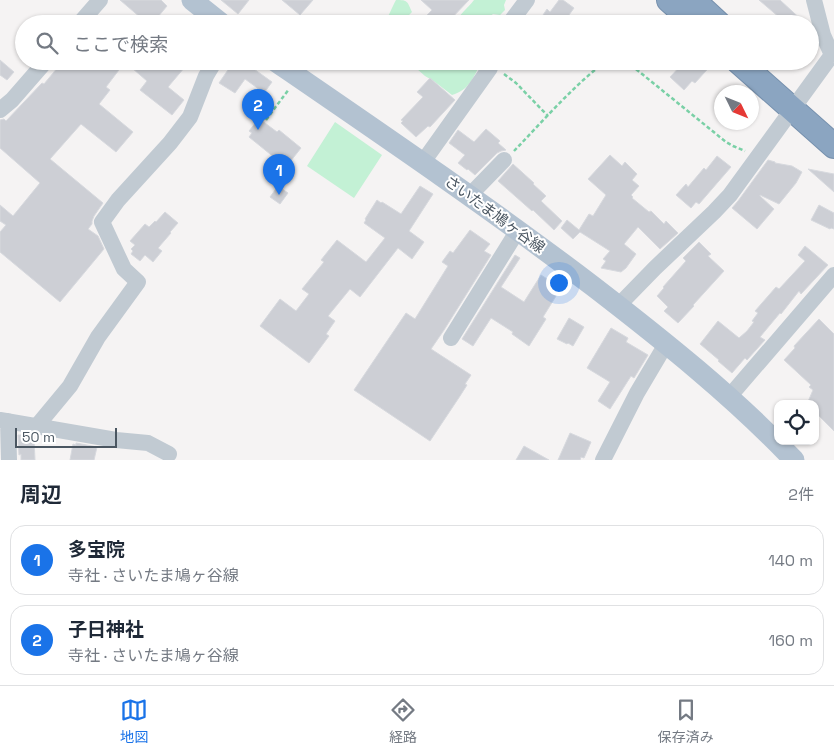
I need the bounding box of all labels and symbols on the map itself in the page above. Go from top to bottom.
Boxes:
north arrow [714,85,759,130]
pin: 2 [242,89,274,130]
pin: 1 [263,154,295,195]
street label: さいたま鳩ヶ谷線 [441,171,549,257]
your location [546,270,572,296]
scale bar [15,425,118,448]

